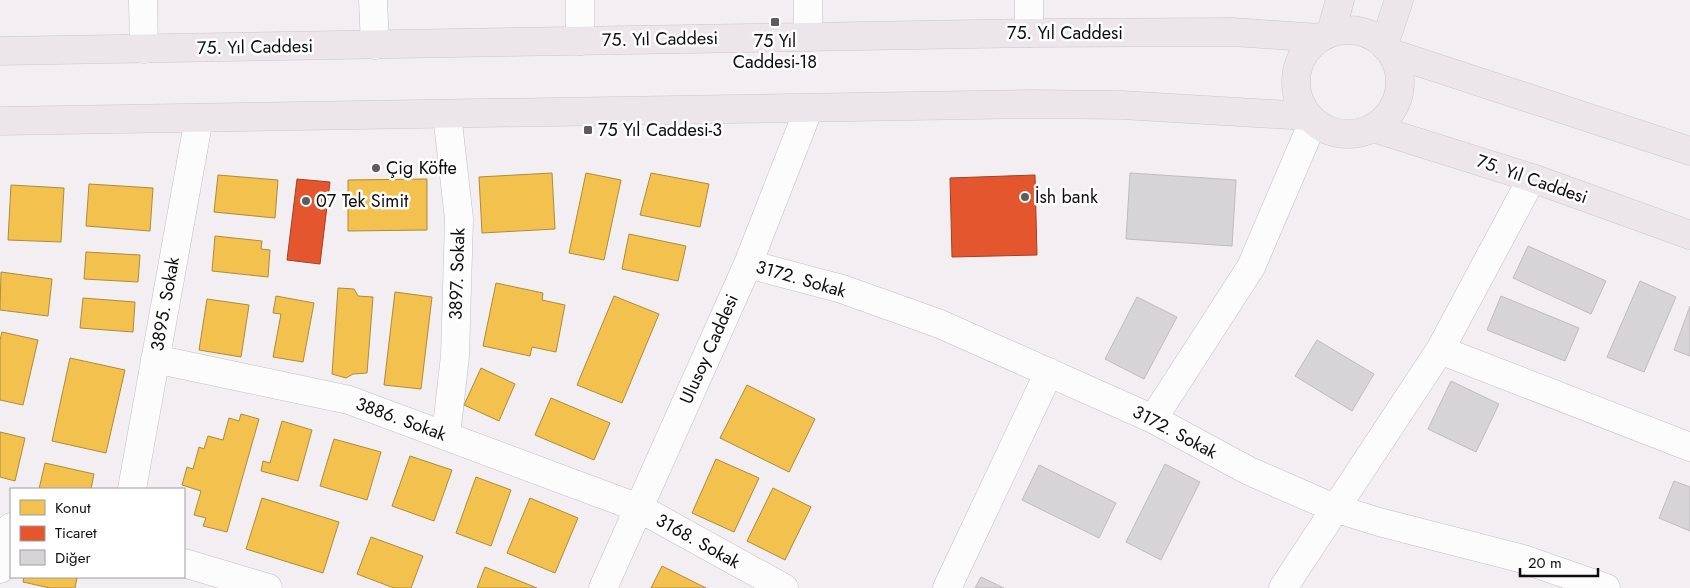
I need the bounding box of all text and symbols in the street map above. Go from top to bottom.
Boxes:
marker: 75 Yıl Caddesi-18 [769,16,781,28]
street label: 75. Yıl Caddesi [1007,20,1123,46]
street label: 75. Yıl Caddesi [602,25,718,53]
place label: 75 Yıl Caddesi-18 [733,28,817,75]
street label: 75. Yıl Caddesi [197,33,313,61]
place label: 75 Yıl Caddesi-3 [598,117,722,143]
marker: 75 Yıl Caddesi-3 [582,124,594,136]
street label: 75. Yıl Caddesi [1473,148,1591,210]
place label: Çig Köfte [386,155,457,181]
marker: Çig Köfte [370,162,382,174]
place label: İsh bank [1035,184,1098,210]
place label: 07 Tek Simit [316,188,409,214]
marker: İsh bank [1019,191,1031,203]
marker: 07 Tek Simit [300,195,312,207]
street label: 3897. Sokak [442,227,472,320]
street label: 3172. Sokak [753,254,849,304]
street label: 3895. Sokak [144,255,186,353]
street label: Ulusoy Caddesi [673,290,745,408]
street label: 3886. Sokak [352,391,450,447]
street label: 3172. Sokak [1128,399,1222,465]
legend [10,488,185,578]
text: Konut [55,497,91,519]
street label: 3168. Sokak [651,507,745,575]
text: Ticaret [55,522,97,544]
scale bar [1520,546,1598,578]
text: Diğer [55,547,91,569]
text: 20 m [1528,552,1562,574]

